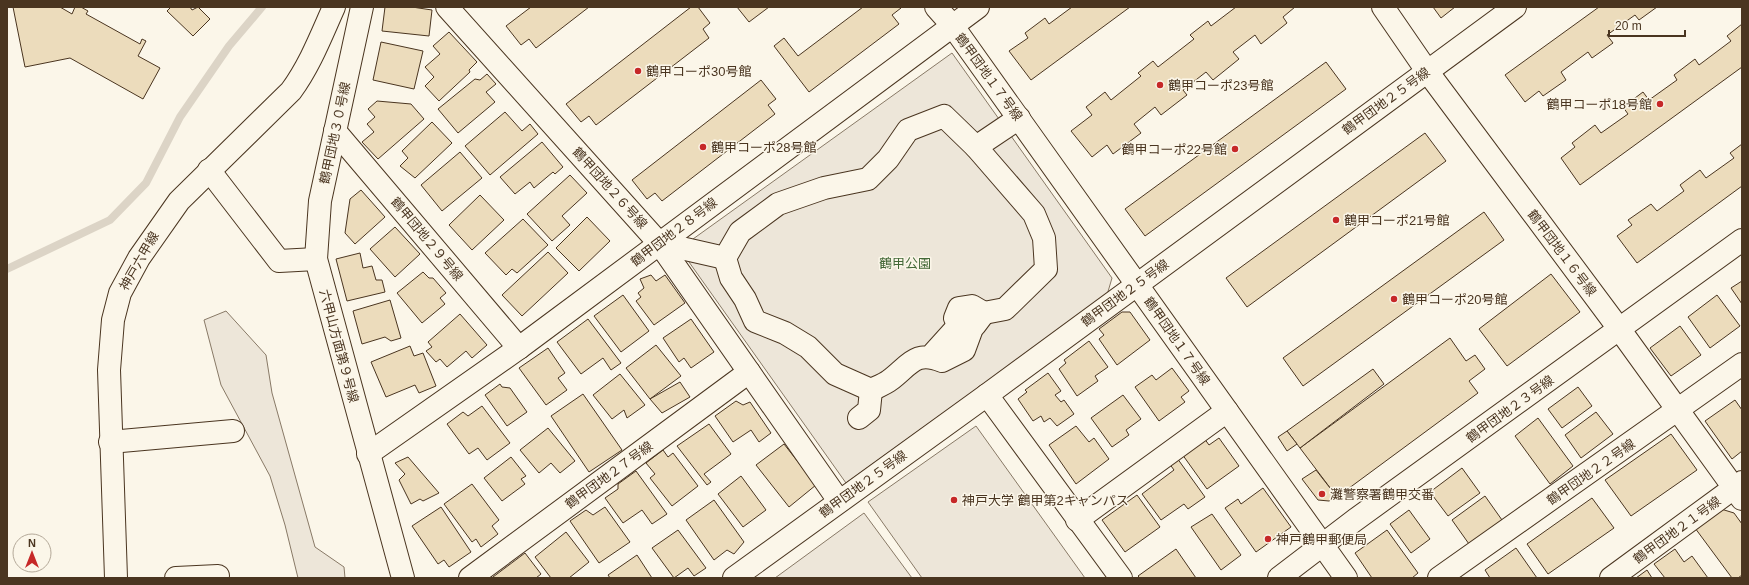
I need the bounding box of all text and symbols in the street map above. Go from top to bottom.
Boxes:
scale bar [1609,12,1685,38]
text: 20 m [1615,19,1642,33]
street label: 鶴甲団地１７号線 [952,31,1026,123]
place label: 鶴甲コーポ30号館 [646,64,751,79]
street label: 鶴甲団地２５号線 [1340,64,1432,138]
marker: 鶴甲コーポ30号館 [633,66,643,76]
place label: 鶴甲コーポ23号館 [1168,78,1273,93]
marker: 鶴甲コーポ23号館 [1155,80,1165,90]
street label: 鶴甲団地３０号線 [317,81,353,185]
place label: 鶴甲コーポ18号館 [1547,97,1652,112]
marker: 鶴甲コーポ18号館 [1655,99,1665,109]
place label: 鶴甲コーポ28号館 [711,140,816,155]
marker: 鶴甲コーポ28号館 [698,142,708,152]
place label: 鶴甲コーポ22号館 [1122,142,1227,157]
street label: 鶴甲団地２６号線 [570,144,650,232]
marker: 鶴甲コーポ22号館 [1230,144,1240,154]
street label: 鶴甲団地２９号線 [388,194,466,284]
street label: 鶴甲団地２８号線 [628,195,720,269]
street label: 鶴甲団地１６号線 [1525,207,1599,299]
place label: 鶴甲コーポ21号館 [1344,213,1449,228]
marker: 鶴甲コーポ21号館 [1331,215,1341,225]
street label: 神戸六甲線 [116,229,162,293]
park label: 鶴甲公園 [879,256,931,271]
street label: 鶴甲団地２５号線 [1079,256,1171,330]
street label: 六甲山方面第９号線 [317,288,361,404]
place label: 鶴甲コーポ20号館 [1402,292,1507,307]
street label: 鶴甲団地１７号線 [1141,294,1213,388]
marker: 鶴甲コーポ20号館 [1389,294,1399,304]
street label: 鶴甲団地２３号線 [1464,372,1556,446]
street label: 鶴甲団地２２号線 [1544,436,1638,508]
street label: 鶴甲団地２７号線 [563,438,655,512]
street label: 鶴甲団地２５号線 [817,447,909,521]
place label: 灘警察署鶴甲交番 [1330,487,1434,502]
marker: 灘警察署鶴甲交番 [1317,489,1327,499]
place label: 神戸大学 鶴甲第2キャンパス [962,493,1129,508]
street label: 鶴甲団地２１号線 [1631,493,1723,567]
marker: 神戸大学 鶴甲第2キャンパス [949,495,959,505]
place label: 神戸鶴甲郵便局 [1276,532,1367,547]
north arrow [12,533,52,573]
marker: 神戸鶴甲郵便局 [1263,534,1273,544]
text: N [28,537,36,549]

